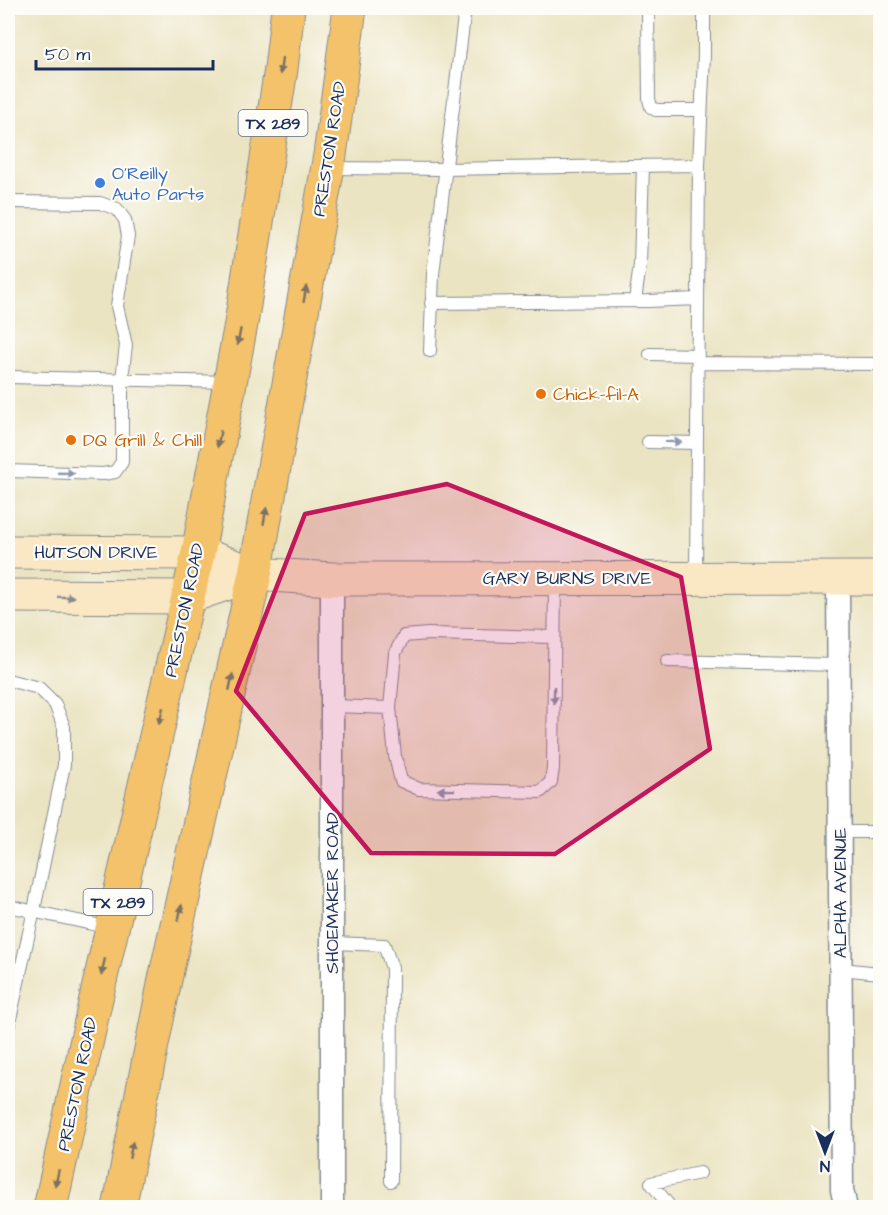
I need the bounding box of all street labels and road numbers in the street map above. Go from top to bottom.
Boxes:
street label: PRESTON ROAD [306,79,353,218]
road number: TX 289 [238,110,308,136]
street label: HUTSON DRIVE [34,540,158,565]
street label: PRESTON ROAD [158,540,211,679]
street label: GARY BURNS DRIVE [483,566,652,591]
street label: SHOEMAKER ROAD [320,812,345,974]
street label: ALPHA AVENUE [828,827,853,958]
road number: TX 289 [84,889,152,915]
street label: PRESTON ROAD [51,1014,104,1153]

